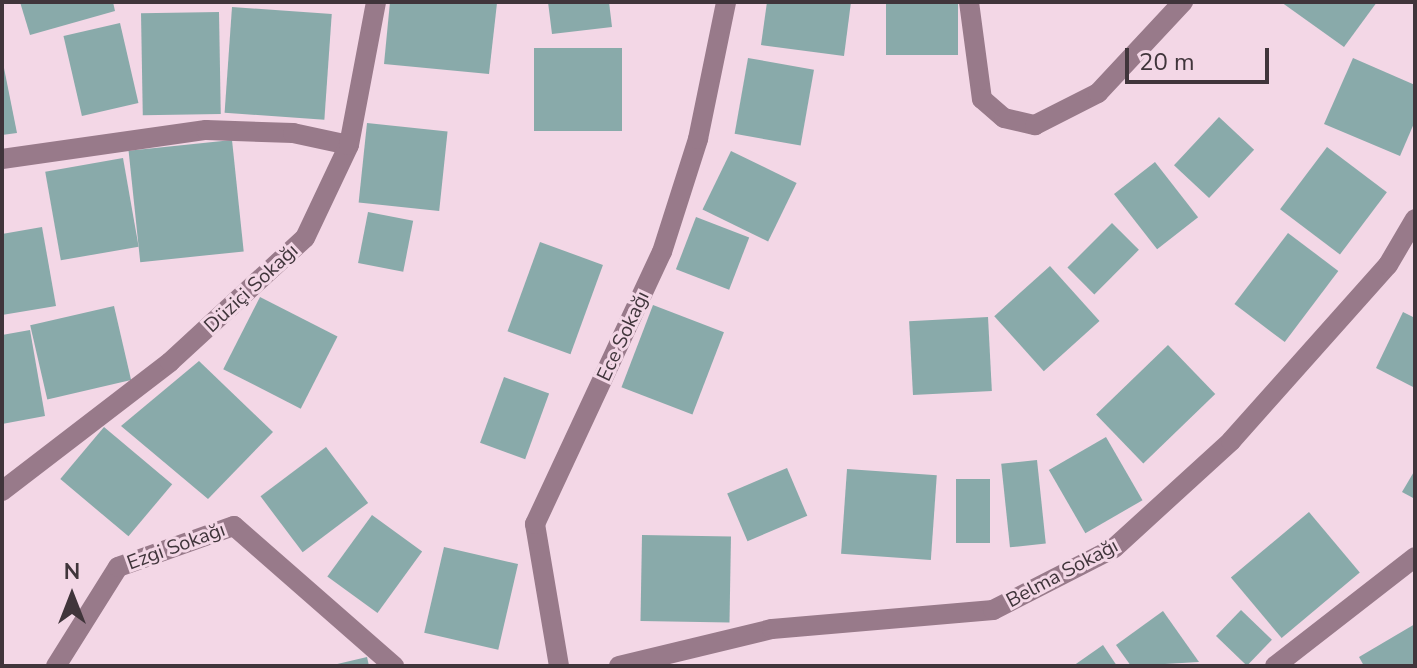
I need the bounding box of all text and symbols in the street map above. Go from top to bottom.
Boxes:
scale bar [1129,32,1273,82]
text: 20 m [1139,46,1195,78]
street label: Düziçi Sokağı [199,239,303,337]
street label: Ece Sokağı [592,287,654,385]
street label: Ezgi Sokağı [124,517,228,575]
street label: Belma Sokağı [1002,533,1122,613]
north arrow [32,556,112,636]
text: N [64,557,80,587]

